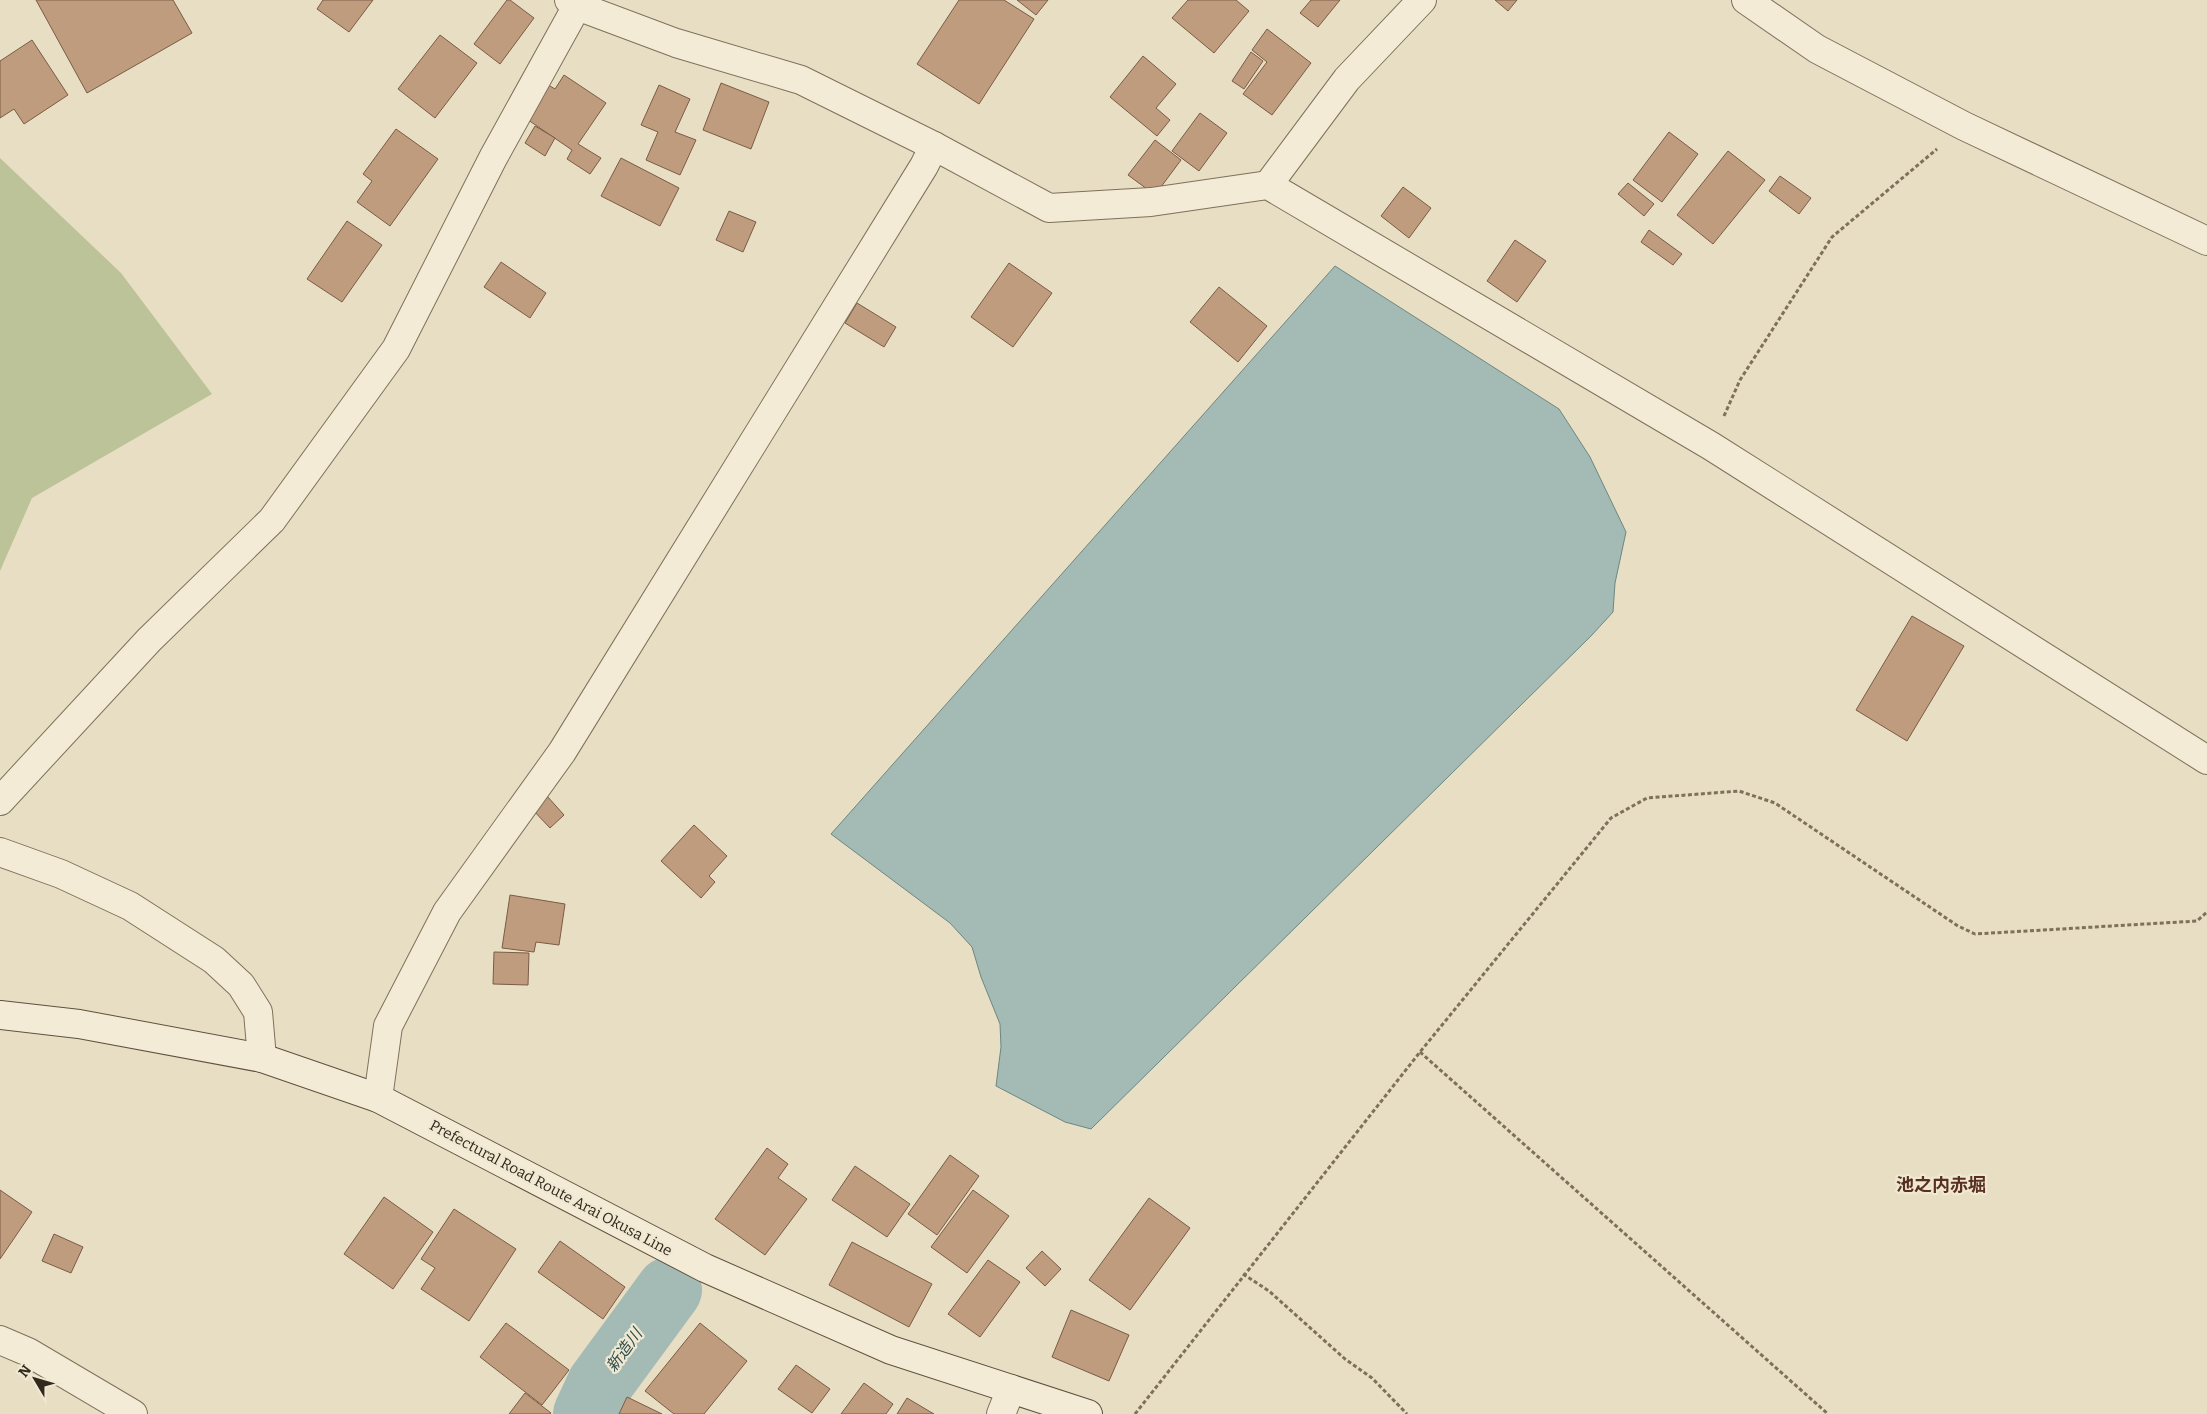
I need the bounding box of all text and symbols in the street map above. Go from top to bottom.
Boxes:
street label: Prefectural Road Route Arai Okusa Line [427,1116,675,1260]
district label: 池之内赤堀 [1896,1174,1986,1196]
water label: 新造川 [602,1323,647,1375]
north arrow [10,1354,60,1404]
text: N [15,1362,35,1381]

